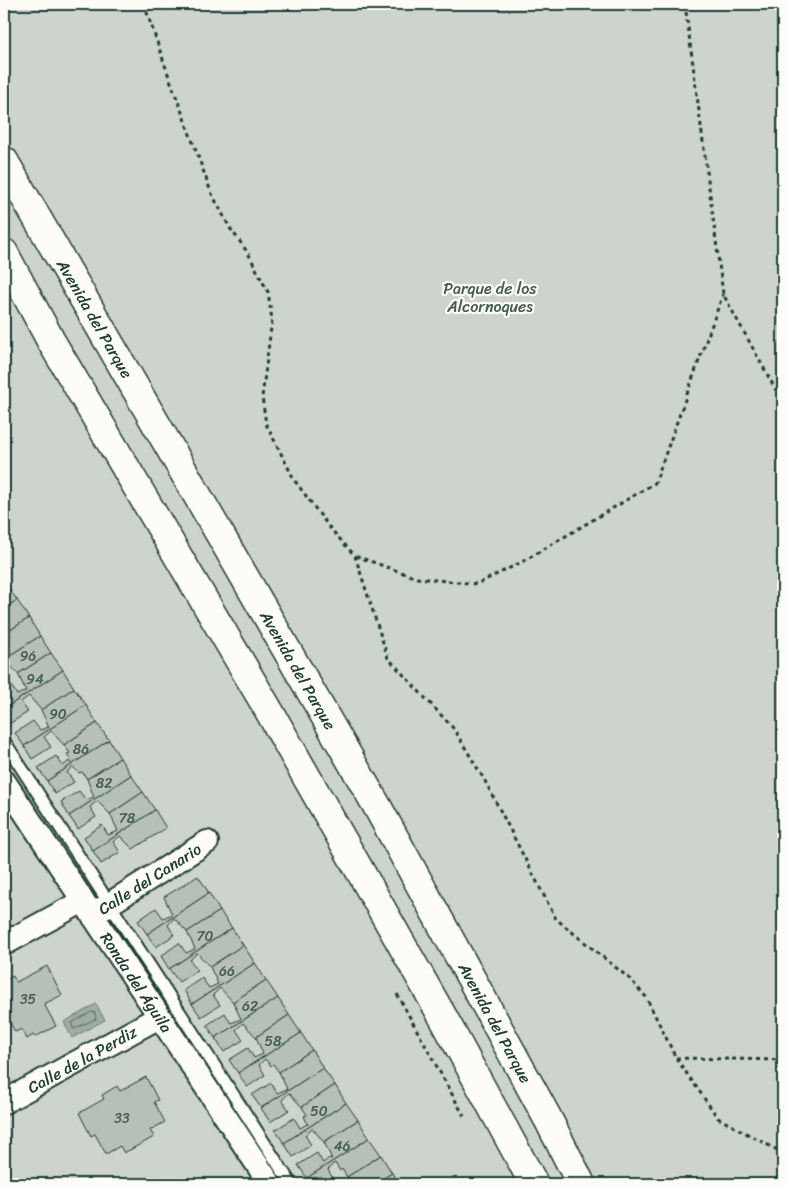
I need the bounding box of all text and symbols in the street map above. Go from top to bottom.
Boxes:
street label: Avenida del Parque [48,253,141,384]
park label: Parque de los Alcornoques [443,274,537,321]
street label: Avenida del Parque [251,604,344,736]
house number: 96 [20,644,36,669]
house number: 94 [26,667,44,692]
house number: 90 [49,702,67,727]
house number: 86 [73,737,89,762]
house number: 82 [96,771,112,796]
house number: 78 [119,806,136,831]
street label: Calle del Canario [92,835,207,923]
house number: 70 [197,924,214,949]
street label: Ronda del Águila [92,926,180,1039]
street label: Avenida del Parque [450,956,540,1089]
house number: 66 [219,959,235,984]
house number: 35 [20,987,37,1012]
house number: 62 [242,994,258,1019]
street label: Calle de la Perdiz [22,1017,143,1102]
house number: 58 [265,1029,282,1054]
house number: 50 [310,1099,328,1124]
house number: 33 [114,1106,130,1131]
house number: 46 [334,1134,350,1159]

